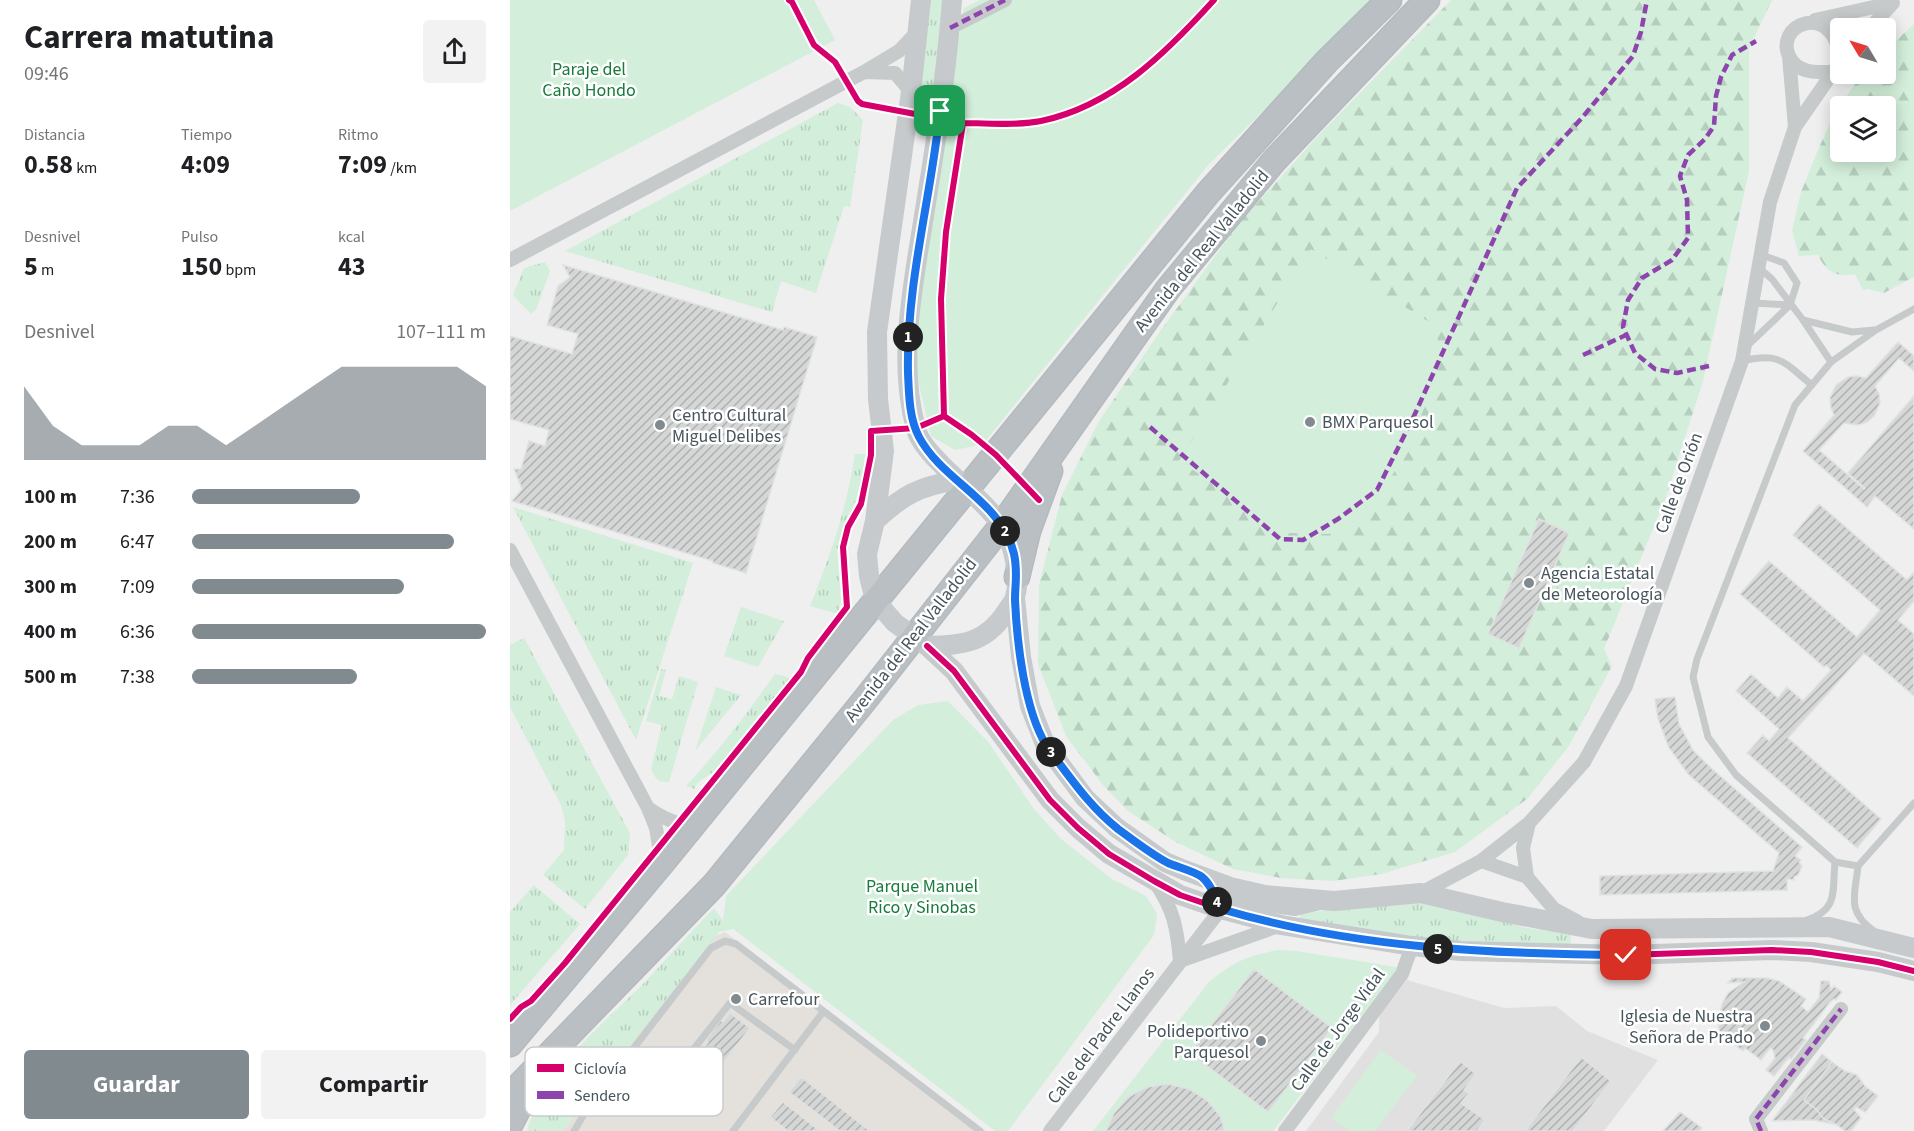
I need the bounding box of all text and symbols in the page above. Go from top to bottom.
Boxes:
text: Carrera matutina [24,14,274,61]
north arrow [1830,18,1896,84]
map controls [1830,18,1896,162]
button: share [423,20,486,83]
park label: Paraje del Caño Hondo [542,57,636,103]
text: 09:46 [24,60,69,88]
pin [914,85,965,136]
icon: arrive [923,94,956,127]
button: layers [1830,96,1896,162]
text: Distancia [24,124,85,146]
text: Tiempo [181,124,232,146]
text: Ritmo [338,124,378,146]
text: 0.58 [24,146,73,183]
text: 4:09 [181,146,230,183]
text: 7:09 [338,146,387,183]
text: km [73,157,97,179]
text: /km [387,157,417,179]
street label: Avenida del Real Valladolid [1129,165,1275,337]
text: Desnivel [24,226,81,248]
text: Pulso [181,226,218,248]
text: kcal [338,226,365,248]
text: 5 [24,248,38,285]
text: 150 [181,248,222,285]
text: 43 [338,248,365,285]
text: m [38,259,54,281]
text: bpm [222,259,256,281]
text: Desnivel [24,318,95,346]
text: 107–111 m [396,318,486,346]
pin: 1 [893,322,923,352]
text: 1 [904,326,912,348]
place label: Centro Cultural Miguel Delibes [672,403,786,449]
place label: BMX Parquesol [1322,410,1434,435]
marker: BMX Parquesol [1303,415,1317,429]
marker: Centro Cultural Miguel Delibes [653,418,667,432]
street label: Calle de Orión [1649,429,1709,537]
text: 100 m [24,483,77,511]
text: 7:36 [120,483,155,511]
pin: 2 [990,516,1020,546]
text: 2 [1001,520,1009,542]
text: 200 m [24,528,77,556]
text: 6:47 [120,528,155,556]
street label: Avenida del Real Valladolid [839,553,983,727]
place label: Agencia Estatal de Meteorología [1541,561,1663,607]
text: 300 m [24,573,77,601]
text: 7:09 [120,573,155,601]
marker: Agencia Estatal de Meteorología [1522,576,1536,590]
text: 400 m [24,618,77,646]
text: 6:36 [120,618,155,646]
text: 500 m [24,663,77,691]
text: 7:38 [120,663,155,691]
pin: 3 [1036,737,1066,767]
text: 3 [1047,741,1055,763]
park label: Parque Manuel Rico y Sinobas [866,874,978,920]
pin: 4 [1202,887,1232,917]
text: 4 [1213,891,1221,913]
pin [1600,929,1651,980]
pin: 5 [1423,934,1453,964]
text: 5 [1434,938,1442,960]
icon: check [1609,938,1642,971]
street label: Calle del Padre Llanos [1041,963,1161,1109]
street label: Calle de Jorge Vidal [1285,963,1391,1097]
place label: Carrefour [748,987,820,1012]
marker: Carrefour [729,992,743,1006]
place label: Iglesia de Nuestra Señora de Prado [1620,1004,1753,1050]
place label: Polideportivo Parquesol [1147,1019,1249,1065]
marker: Iglesia de Nuestra Señora de Prado [1758,1019,1772,1033]
marker: Polideportivo Parquesol [1254,1034,1268,1048]
legend [525,1047,723,1116]
button: Guardar [24,1050,249,1119]
button: Compartir [261,1050,486,1119]
text: Ciclovía [574,1058,627,1080]
text: Sendero [574,1085,630,1107]

